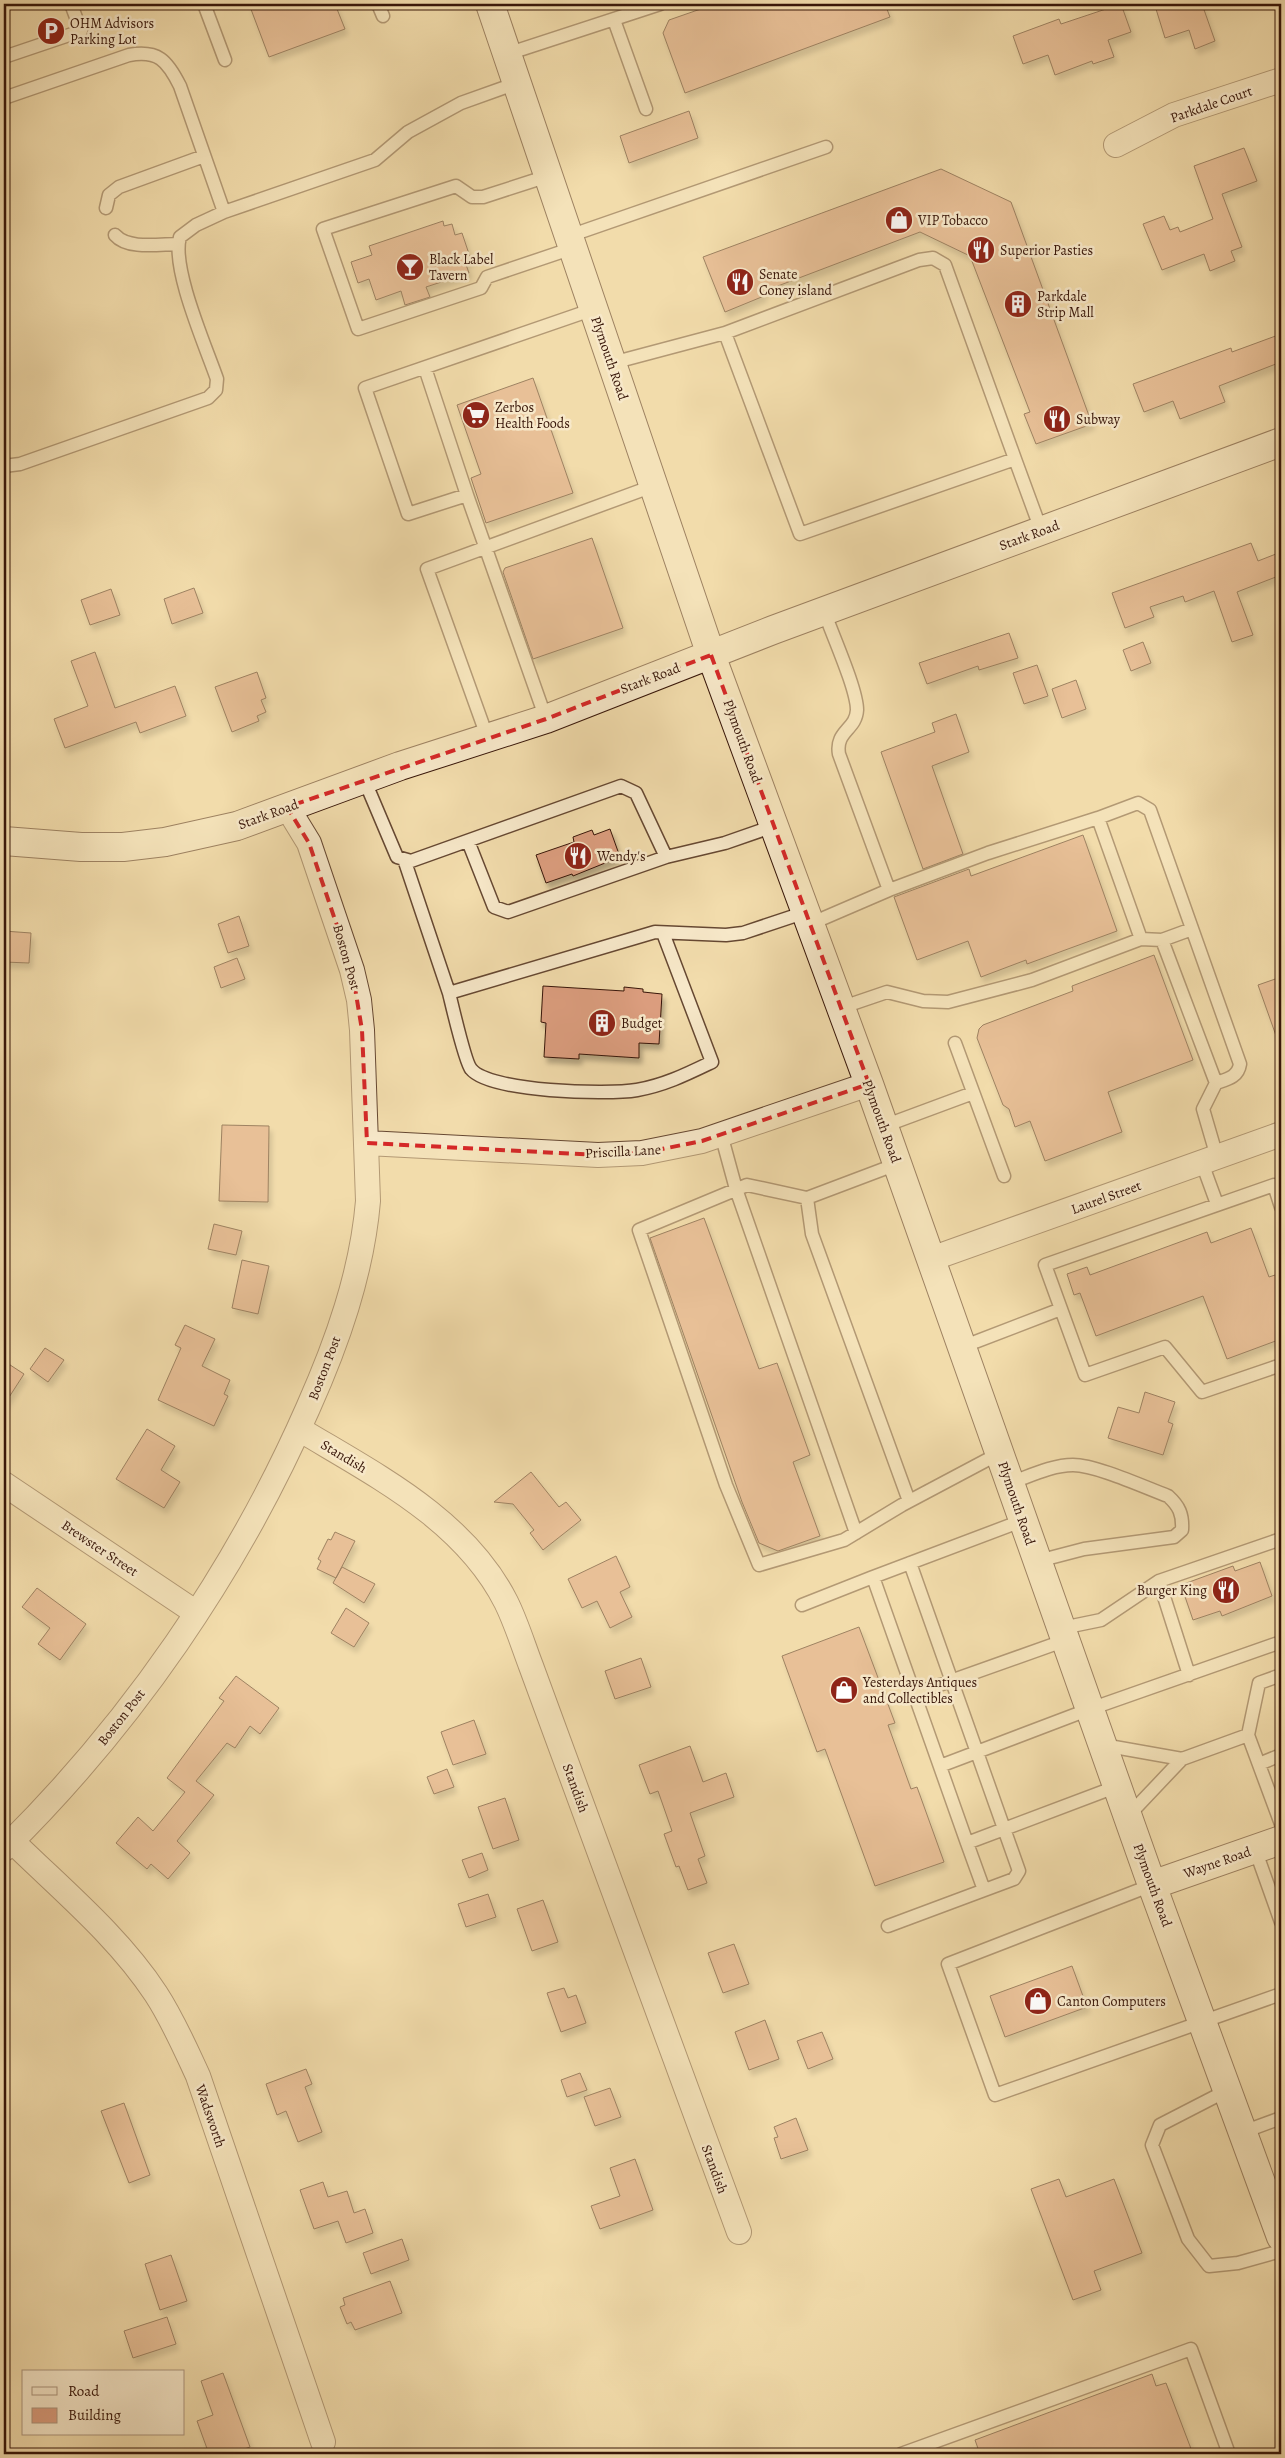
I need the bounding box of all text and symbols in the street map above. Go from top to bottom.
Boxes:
place label: OHM Advisors Parking Lot [70,14,154,49]
parking icon: OHM Advisors Parking Lot [36,16,66,46]
street label: Parkdale Court [1168,81,1255,127]
shop icon: VIP Tobacco [884,205,914,235]
place label: VIP Tobacco [917,211,988,230]
restaurant icon: Superior Pasties [966,235,996,265]
place label: Superior Pasties [1000,241,1093,260]
place label: Black Label Tavern [429,250,494,285]
bar icon: Black Label Tavern [395,252,425,282]
place label: Senate Coney island [759,265,833,300]
restaurant icon: Senate Coney island [725,267,755,297]
place label: Parkdale Strip Mall [1037,287,1094,322]
building icon: Parkdale Strip Mall [1003,289,1033,319]
street label: Plymouth Road [586,314,633,403]
place label: Zerbos Health Foods [495,398,570,433]
supermarket icon: Zerbos Health Foods [461,400,491,430]
restaurant icon: Subway [1042,404,1072,434]
place label: Subway [1076,410,1121,429]
street label: Stark Road [996,516,1062,555]
street label: Stark Road [617,658,683,699]
street label: Plymouth Road [719,697,767,786]
street label: Stark Road [235,795,301,834]
restaurant icon: Wendy's [563,841,593,871]
place label: Wendy's [596,847,646,866]
street label: Boston Post [328,922,365,992]
building icon: Budget [587,1008,617,1038]
place label: Budget [621,1014,663,1033]
street label: Plymouth Road [858,1077,906,1166]
street label: Priscilla Lane [585,1140,662,1163]
street label: Laurel Street [1068,1176,1144,1219]
street label: Boston Post [304,1333,346,1403]
street label: Standish [317,1435,371,1478]
street label: Plymouth Road [993,1459,1040,1548]
street label: Brewster Street [58,1516,142,1581]
restaurant icon: Burger King [1211,1575,1241,1605]
place label: Burger King [1137,1581,1207,1600]
place label: Yesterdays Antiques and Collectibles [862,1673,977,1708]
shop icon: Yesterdays Antiques and Collectibles [829,1675,859,1705]
street label: Boston Post [93,1685,150,1750]
street label: Standish [558,1761,593,1816]
street label: Plymouth Road [1129,1841,1177,1930]
street label: Wayne Road [1180,1842,1254,1883]
shop icon: Canton Computers [1023,1986,1053,2016]
place label: Canton Computers [1057,1992,1166,2011]
street label: Wadsworth [191,2081,230,2151]
street label: Standish [697,2142,732,2197]
legend [22,2370,185,2436]
text: Road [68,2381,100,2401]
text: Building [68,2405,121,2425]

